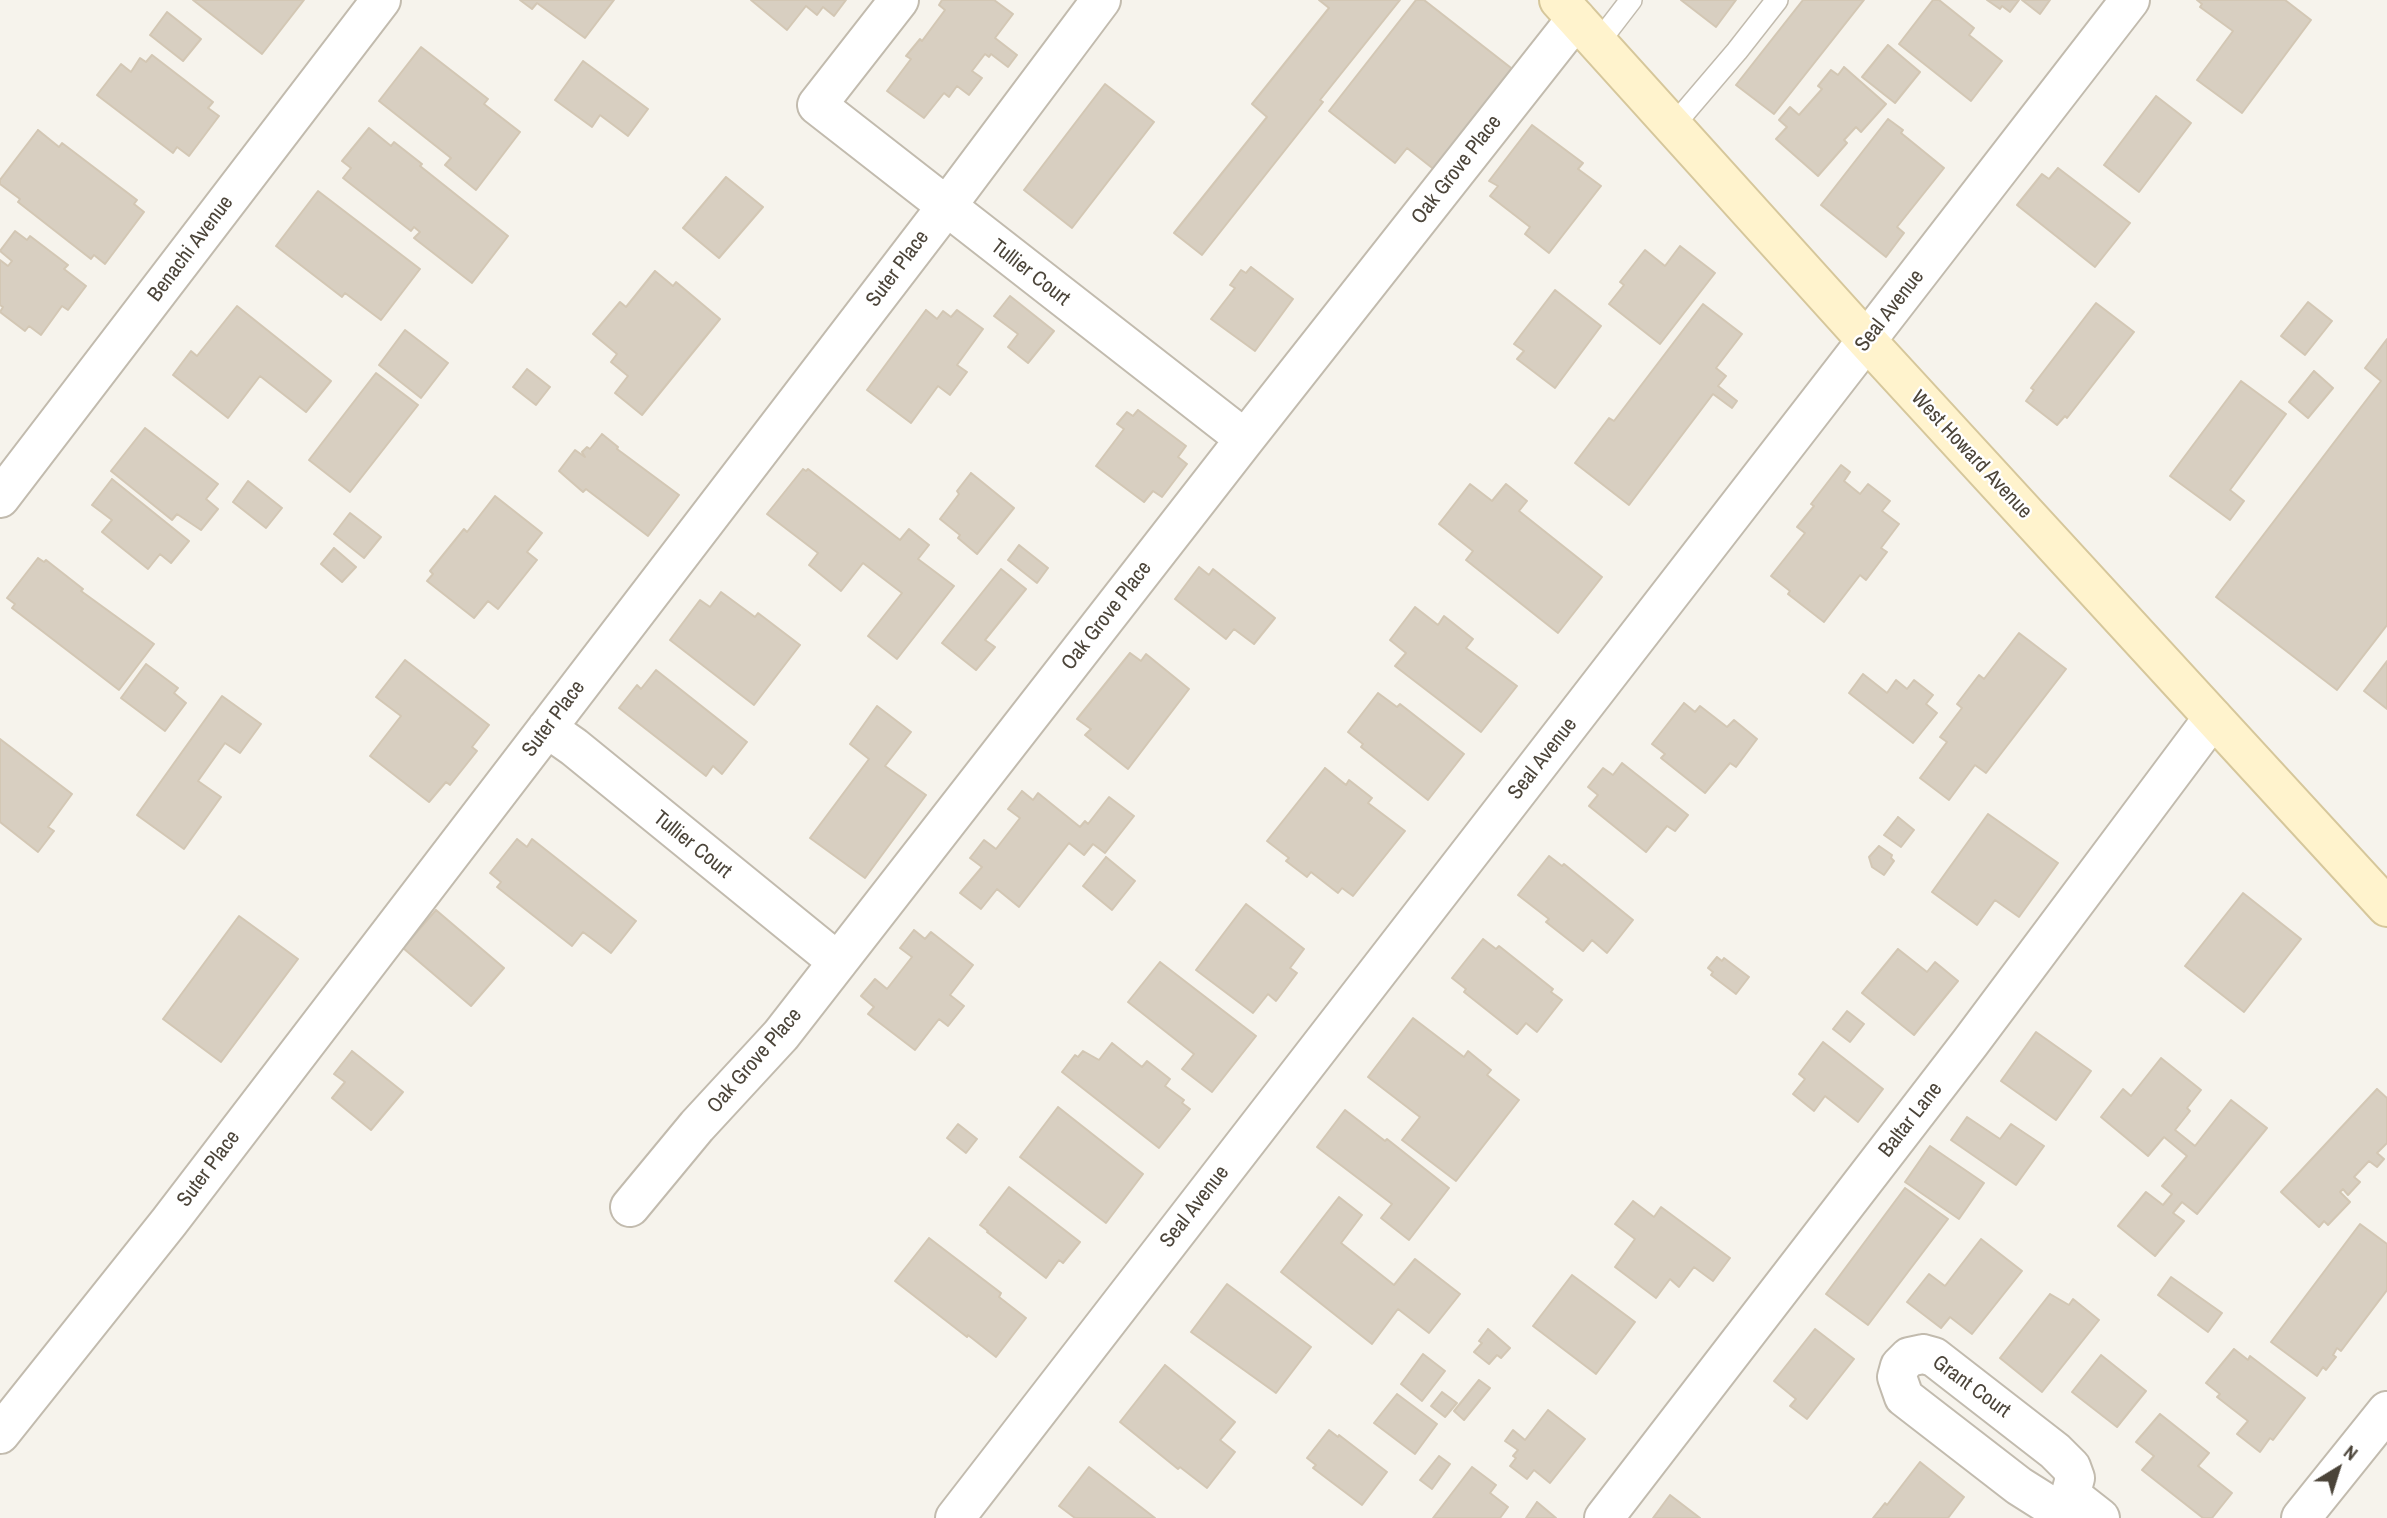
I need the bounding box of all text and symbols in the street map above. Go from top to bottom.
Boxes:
street label: Oak Grove Place [1407,111,1507,229]
street label: Benachi Avenue [143,191,239,307]
street label: Suter Place [861,226,935,312]
street label: Tullier Court [985,234,1075,312]
street label: Seal Avenue [1850,265,1930,357]
street label: West Howard Avenue [1905,386,2037,524]
street label: Oak Grove Place [1057,557,1157,675]
street label: Suter Place [517,676,591,762]
street label: Seal Avenue [1503,713,1583,805]
street label: Tullier Court [648,806,736,884]
street label: Oak Grove Place [702,1003,808,1119]
street label: Baltar Lane [1874,1078,1948,1162]
street label: Suter Place [172,1126,246,1212]
street label: Seal Avenue [1155,1161,1235,1253]
street label: Grant Court [1927,1350,2015,1424]
north arrow [2303,1434,2373,1504]
text: N [2338,1439,2363,1466]

